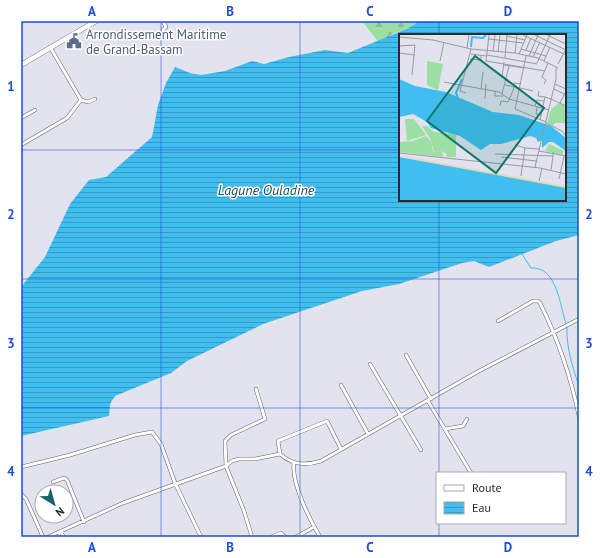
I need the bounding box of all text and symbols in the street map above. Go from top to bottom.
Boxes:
text: A [88,3,96,20]
text: B [226,3,234,20]
text: C [366,3,374,20]
text: D [504,3,512,20]
place label: Arrondissement Maritime de Grand-Bassam [86,26,226,58]
public building icon: Arrondissement Maritime de Grand-Bassam [65,32,83,50]
inset map [399,34,566,201]
text: 1 [7,78,15,95]
text: 1 [585,78,593,95]
water label: Lagune Ouladine [218,181,315,199]
text: 2 [7,206,15,223]
text: 2 [585,206,593,223]
text: 3 [7,335,15,352]
text: 3 [585,335,593,352]
text: 4 [7,463,15,480]
text: 4 [585,463,593,480]
legend [436,472,566,524]
text: Route [472,480,502,495]
north arrow [34,484,74,524]
text: Eau [472,500,491,515]
text: N [53,504,67,520]
text: A [88,539,96,556]
text: B [226,539,234,556]
text: C [366,539,374,556]
text: D [504,539,512,556]

